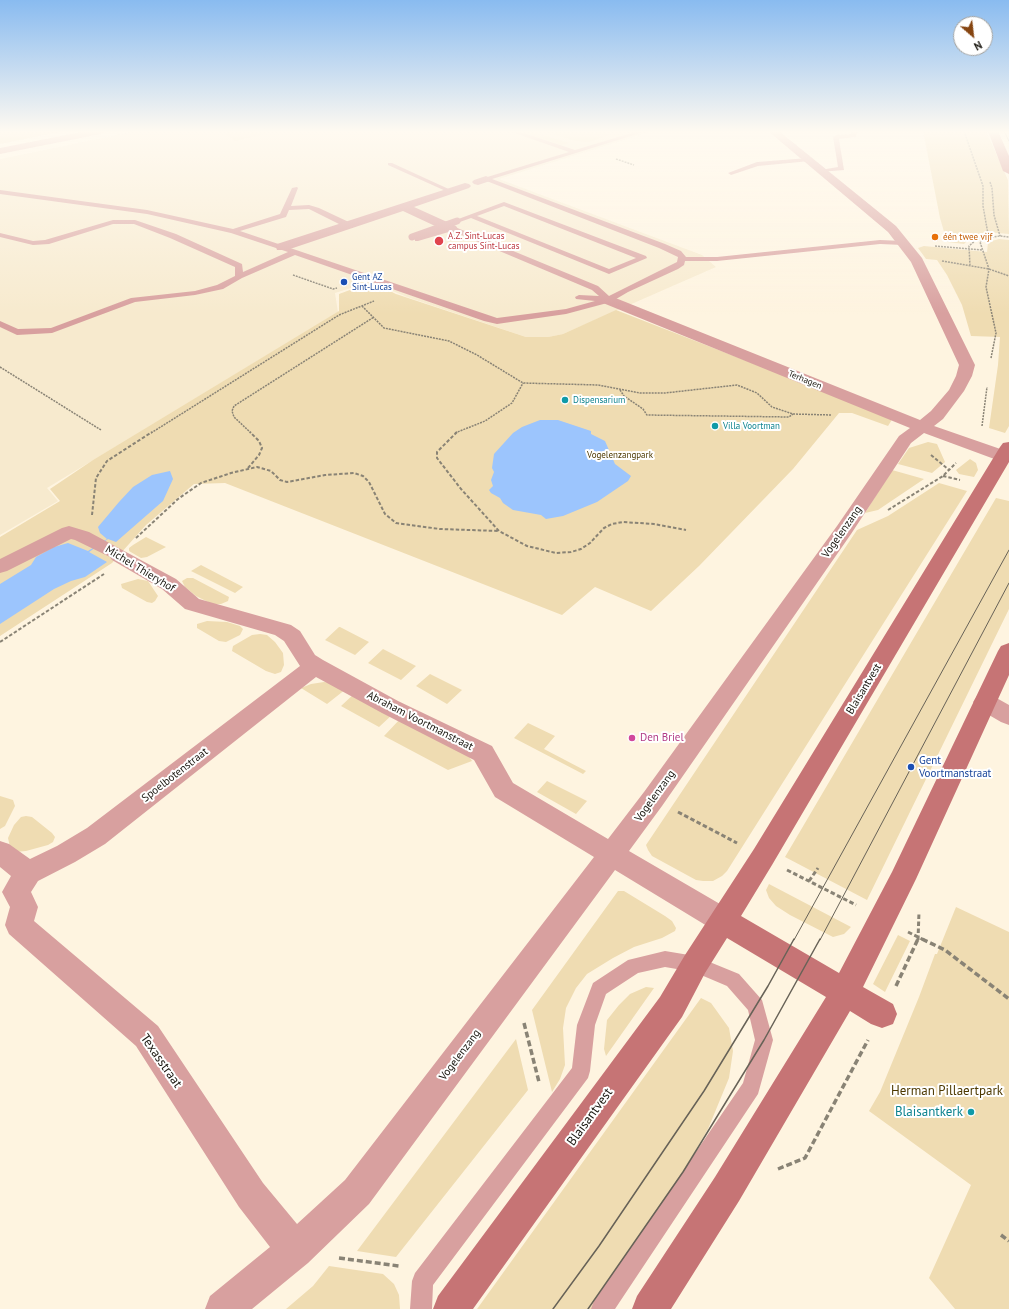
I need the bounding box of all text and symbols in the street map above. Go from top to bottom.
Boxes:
north arrow [953,16,993,56]
text: N [972,38,985,54]
place label: A.Z. Sint-Lucas campus Sint-Lucas [448,231,519,252]
marker: één twee vijf [930,232,940,242]
place label: één twee vijf [943,232,992,242]
marker: A.Z. Sint-Lucas campus Sint-Lucas [433,235,445,247]
place label: Gent AZ Sint-Lucas [352,272,392,293]
marker: Gent AZ Sint-Lucas [339,277,349,287]
street label: Terhagen [787,368,823,392]
marker: Dispensarium [560,395,570,405]
place label: Dispensarium [573,395,625,405]
marker: Villa Voortman [710,421,720,431]
place label: Villa Voortman [723,421,780,431]
park label: Vogelenzangpark [587,450,653,460]
street label: Vogelenzang [819,504,865,560]
street label: Michel Thieryhof [103,543,177,595]
street label: Blaisantvest [844,661,884,717]
street label: Abraham Voortmanstraat [365,689,475,753]
place label: Den Briel [640,731,684,745]
marker: Den Briel [627,733,637,743]
street label: Spoelbotenstraat [139,745,211,805]
place label: Gent Voortmanstraat [919,754,991,780]
marker: Gent Voortmanstraat [906,762,916,772]
street label: Vogelenzang [632,768,678,824]
street label: Vogelenzang [437,1027,483,1083]
street label: Texasstraat [137,1031,185,1091]
park label: Herman Pillaertpark [891,1083,1003,1099]
street label: Blaisantvest [564,1085,616,1149]
place label: Blaisantkerk [895,1104,963,1120]
marker: Blaisantkerk [966,1107,976,1117]

